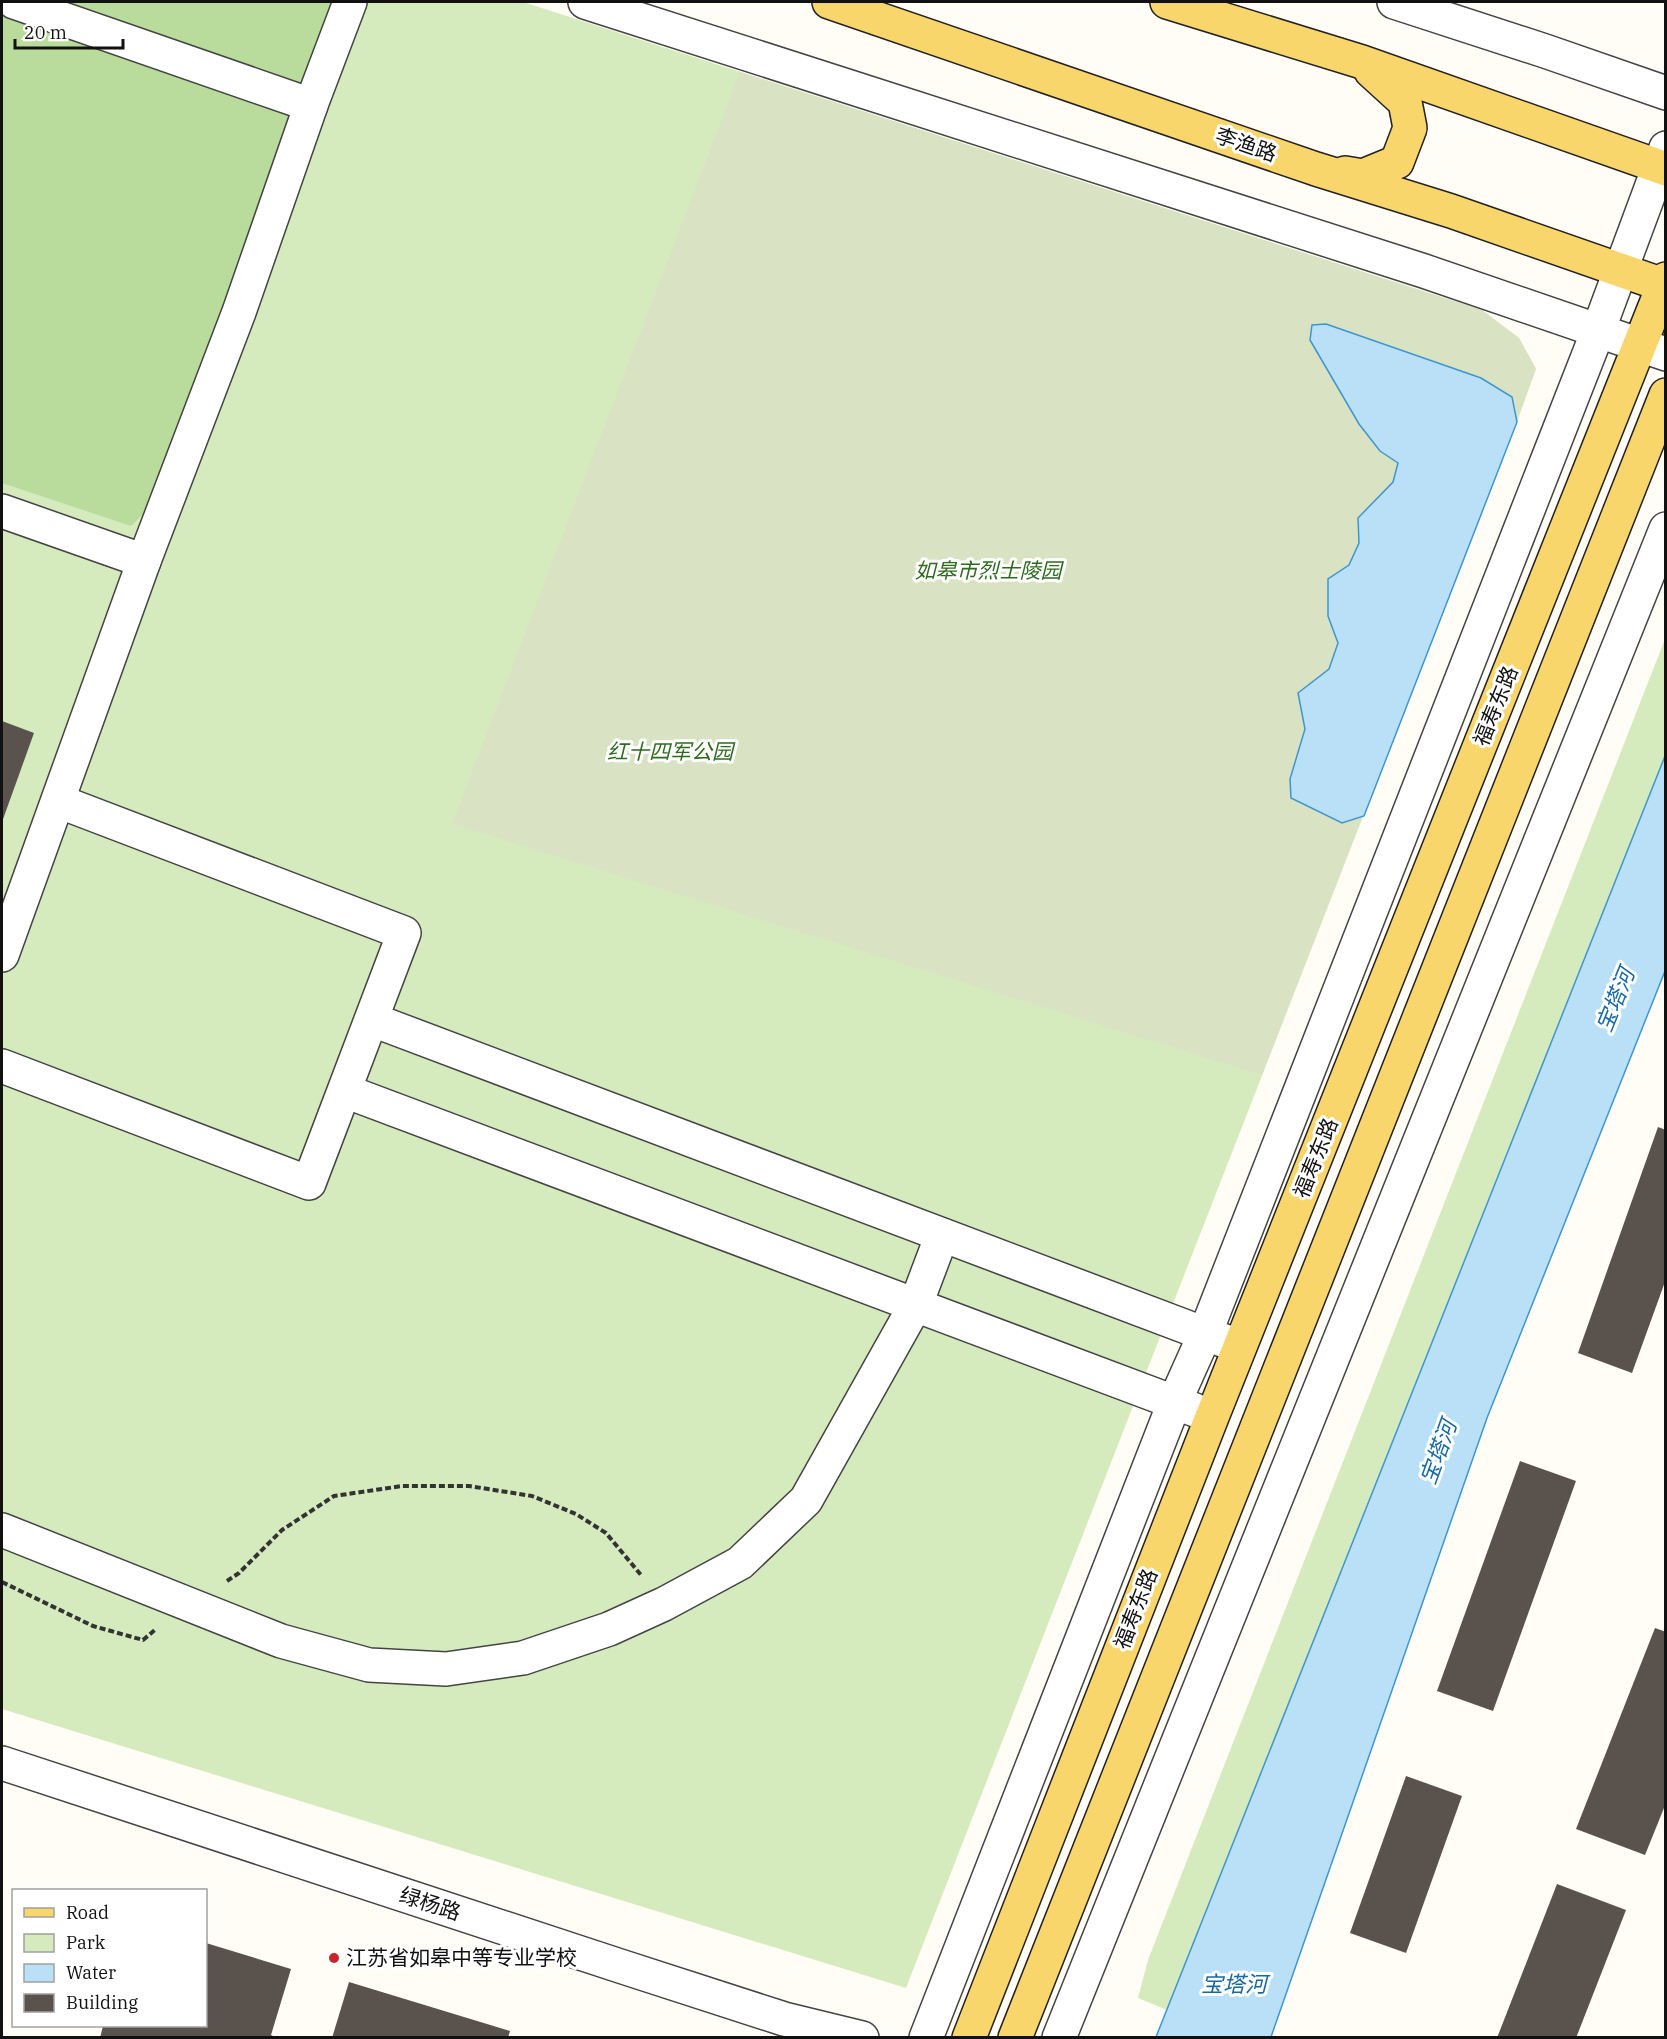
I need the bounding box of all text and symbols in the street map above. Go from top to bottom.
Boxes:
scale bar [15,12,123,50]
text: 20 m [24,21,67,44]
street label: 李渔路 [1212,121,1281,168]
park label: 如皋市烈士陵园 [915,556,1064,584]
street label: 福寿东路 [1466,661,1524,750]
park label: 红十四军公园 [607,737,736,765]
water label: 宝塔河 [1589,960,1642,1036]
street label: 福寿东路 [1286,1113,1344,1202]
water label: 宝塔河 [1413,1412,1464,1488]
street label: 福寿东路 [1107,1564,1163,1653]
street label: 绿杨路 [396,1880,465,1926]
legend [12,1889,207,2027]
text: Road [66,1901,109,1924]
text: Park [66,1931,106,1954]
place label: 江苏省如皋中等专业学校 [346,1943,577,1971]
marker: 江苏省如皋中等专业学校 [327,1951,341,1965]
text: Water [66,1961,116,1984]
water label: 宝塔河 [1201,1969,1271,1998]
text: Building [66,1991,138,2014]

